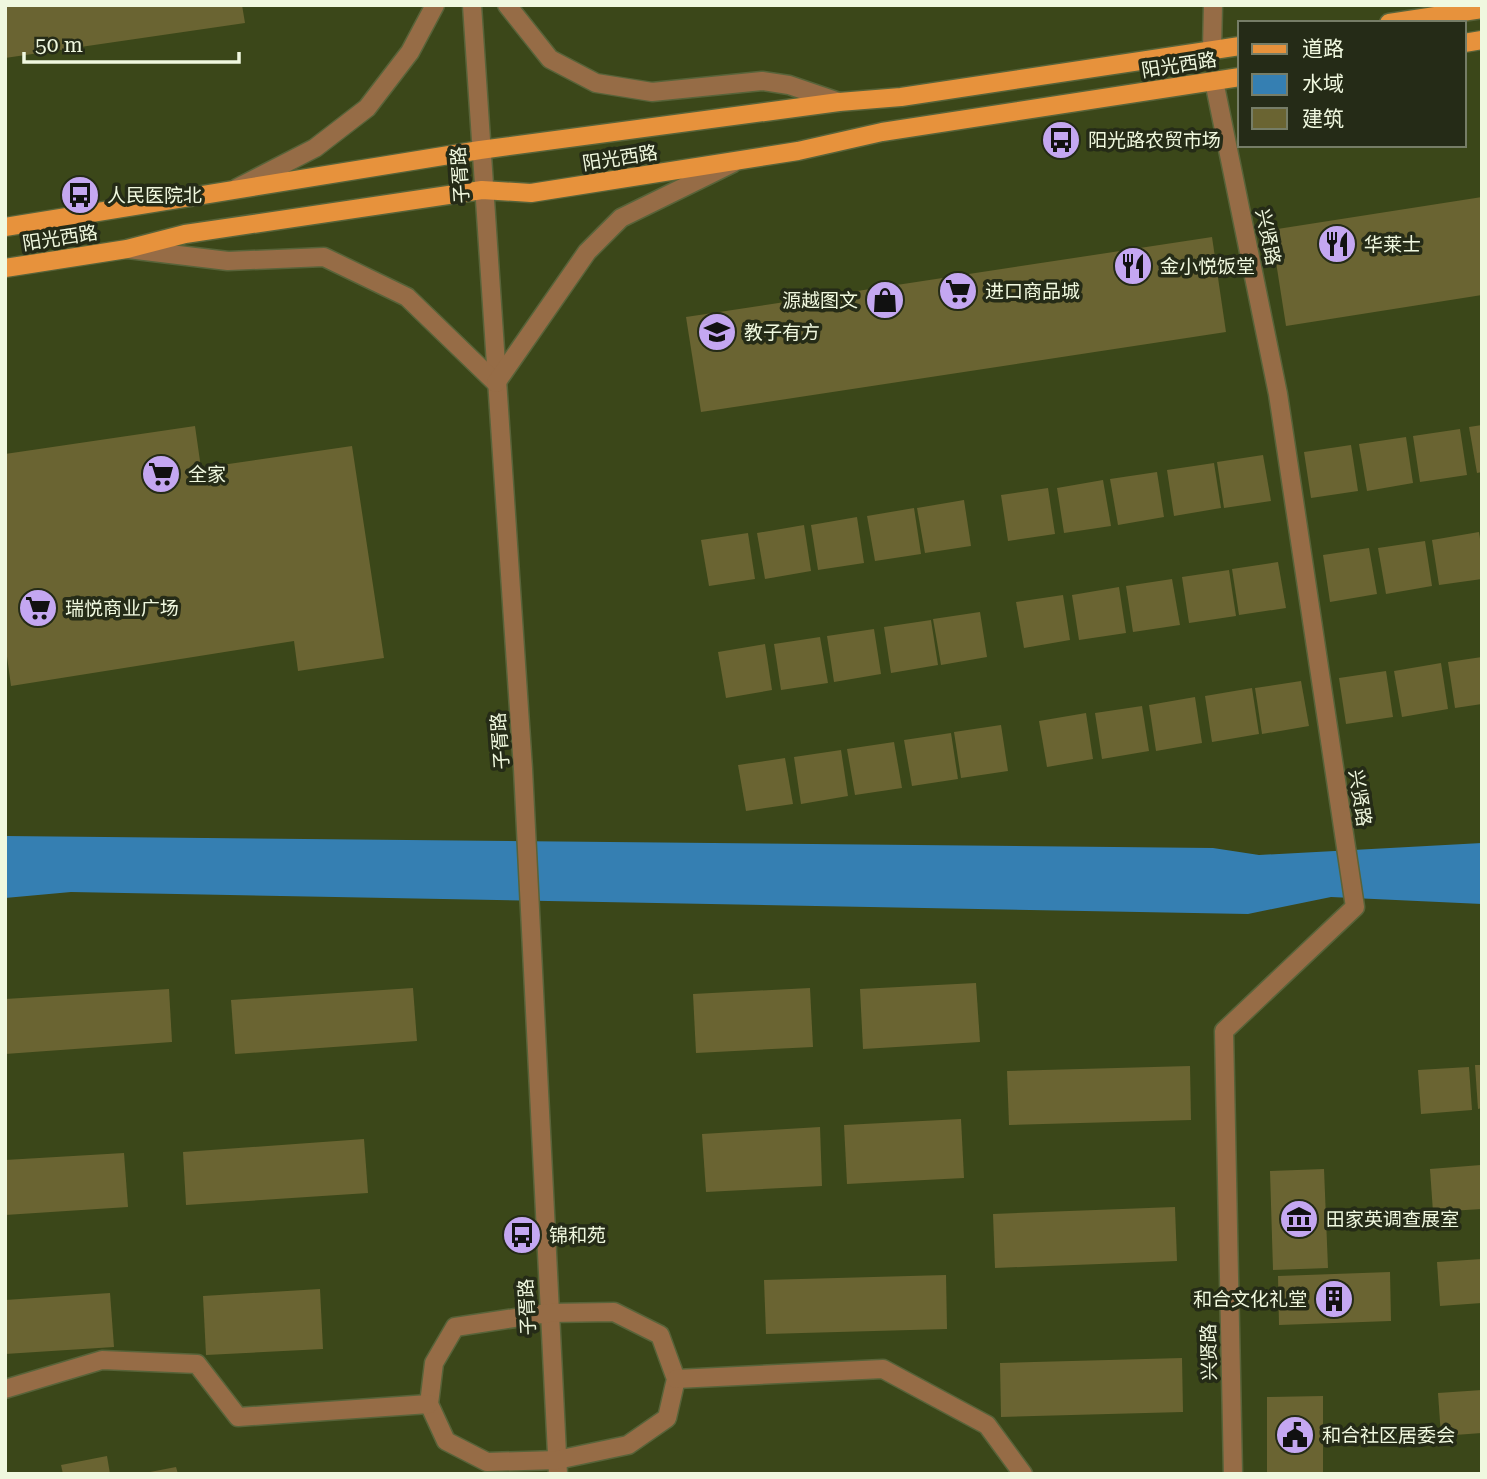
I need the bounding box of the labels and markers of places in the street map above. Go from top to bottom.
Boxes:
bus stop icon: 阳光路农贸市场 [1040,119,1082,161]
place label: 阳光路农贸市场 [1088,129,1221,152]
bus stop icon: 人民医院北 [59,174,101,216]
place label: 人民医院北 [107,184,202,207]
restaurant icon: 华莱士 [1316,223,1358,265]
place label: 华莱士 [1364,233,1421,256]
restaurant icon: 金小悦饭堂 [1112,245,1154,287]
place label: 金小悦饭堂 [1160,255,1255,278]
supermarket icon: 进口商品城 [937,270,979,312]
shop icon: 源越图文 [864,279,906,321]
place label: 进口商品城 [985,280,1080,303]
place label: 源越图文 [782,289,858,312]
school or university icon: 教子有方 [696,311,738,353]
place label: 教子有方 [744,321,820,344]
supermarket icon: 全家 [140,453,182,495]
place label: 全家 [188,463,226,486]
supermarket icon: 瑞悦商业广场 [17,587,59,629]
place label: 瑞悦商业广场 [65,597,179,620]
museum icon: 田家英调查展室 [1278,1198,1320,1240]
place label: 田家英调查展室 [1326,1208,1459,1231]
bus stop icon: 锦和苑 [501,1214,543,1256]
place label: 锦和苑 [549,1224,606,1247]
building icon: 和合文化礼堂 [1313,1278,1355,1320]
place label: 和合文化礼堂 [1193,1288,1307,1311]
public building icon: 和合社区居委会 [1274,1414,1316,1456]
place label: 和合社区居委会 [1322,1424,1455,1447]

